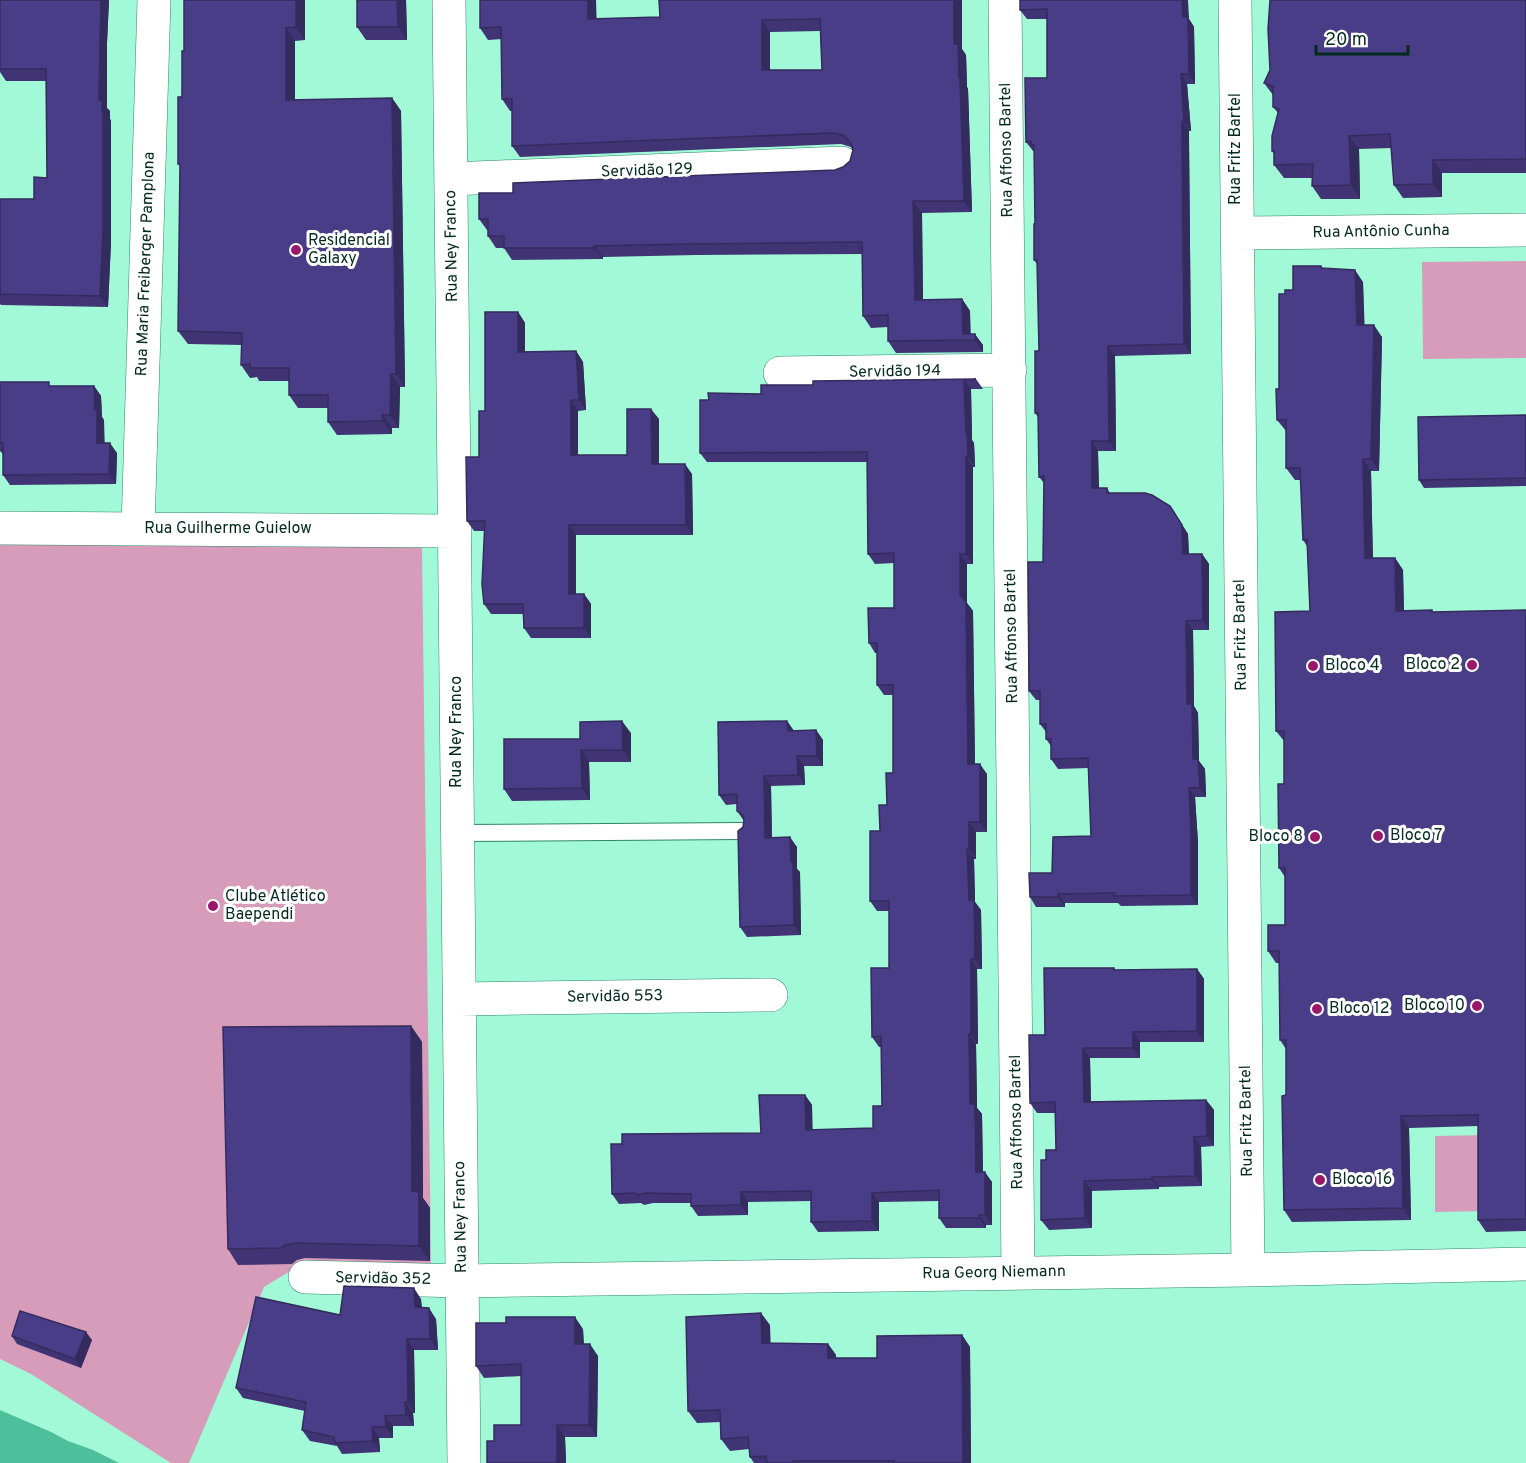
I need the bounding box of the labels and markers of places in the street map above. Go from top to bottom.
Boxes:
place label: Residencial Galaxy [308,231,390,269]
marker: Residencial Galaxy [289,243,303,257]
place label: Bloco 2 [1406,655,1460,675]
place label: Bloco 4 [1325,656,1380,676]
marker: Bloco 2 [1465,658,1479,672]
marker: Bloco 4 [1306,659,1320,673]
place label: Bloco 7 [1390,826,1442,846]
place label: Bloco 8 [1249,827,1303,847]
marker: Bloco 7 [1371,829,1385,843]
marker: Bloco 8 [1308,830,1322,844]
place label: Clube Atlético Baependi [225,887,326,925]
marker: Clube Atlético Baependi [206,899,220,913]
place label: Bloco 10 [1404,996,1465,1016]
place label: Bloco 12 [1329,999,1389,1019]
marker: Bloco 10 [1470,999,1484,1013]
marker: Bloco 12 [1310,1002,1324,1016]
place label: Bloco 16 [1332,1170,1392,1190]
marker: Bloco 16 [1313,1173,1327,1187]

